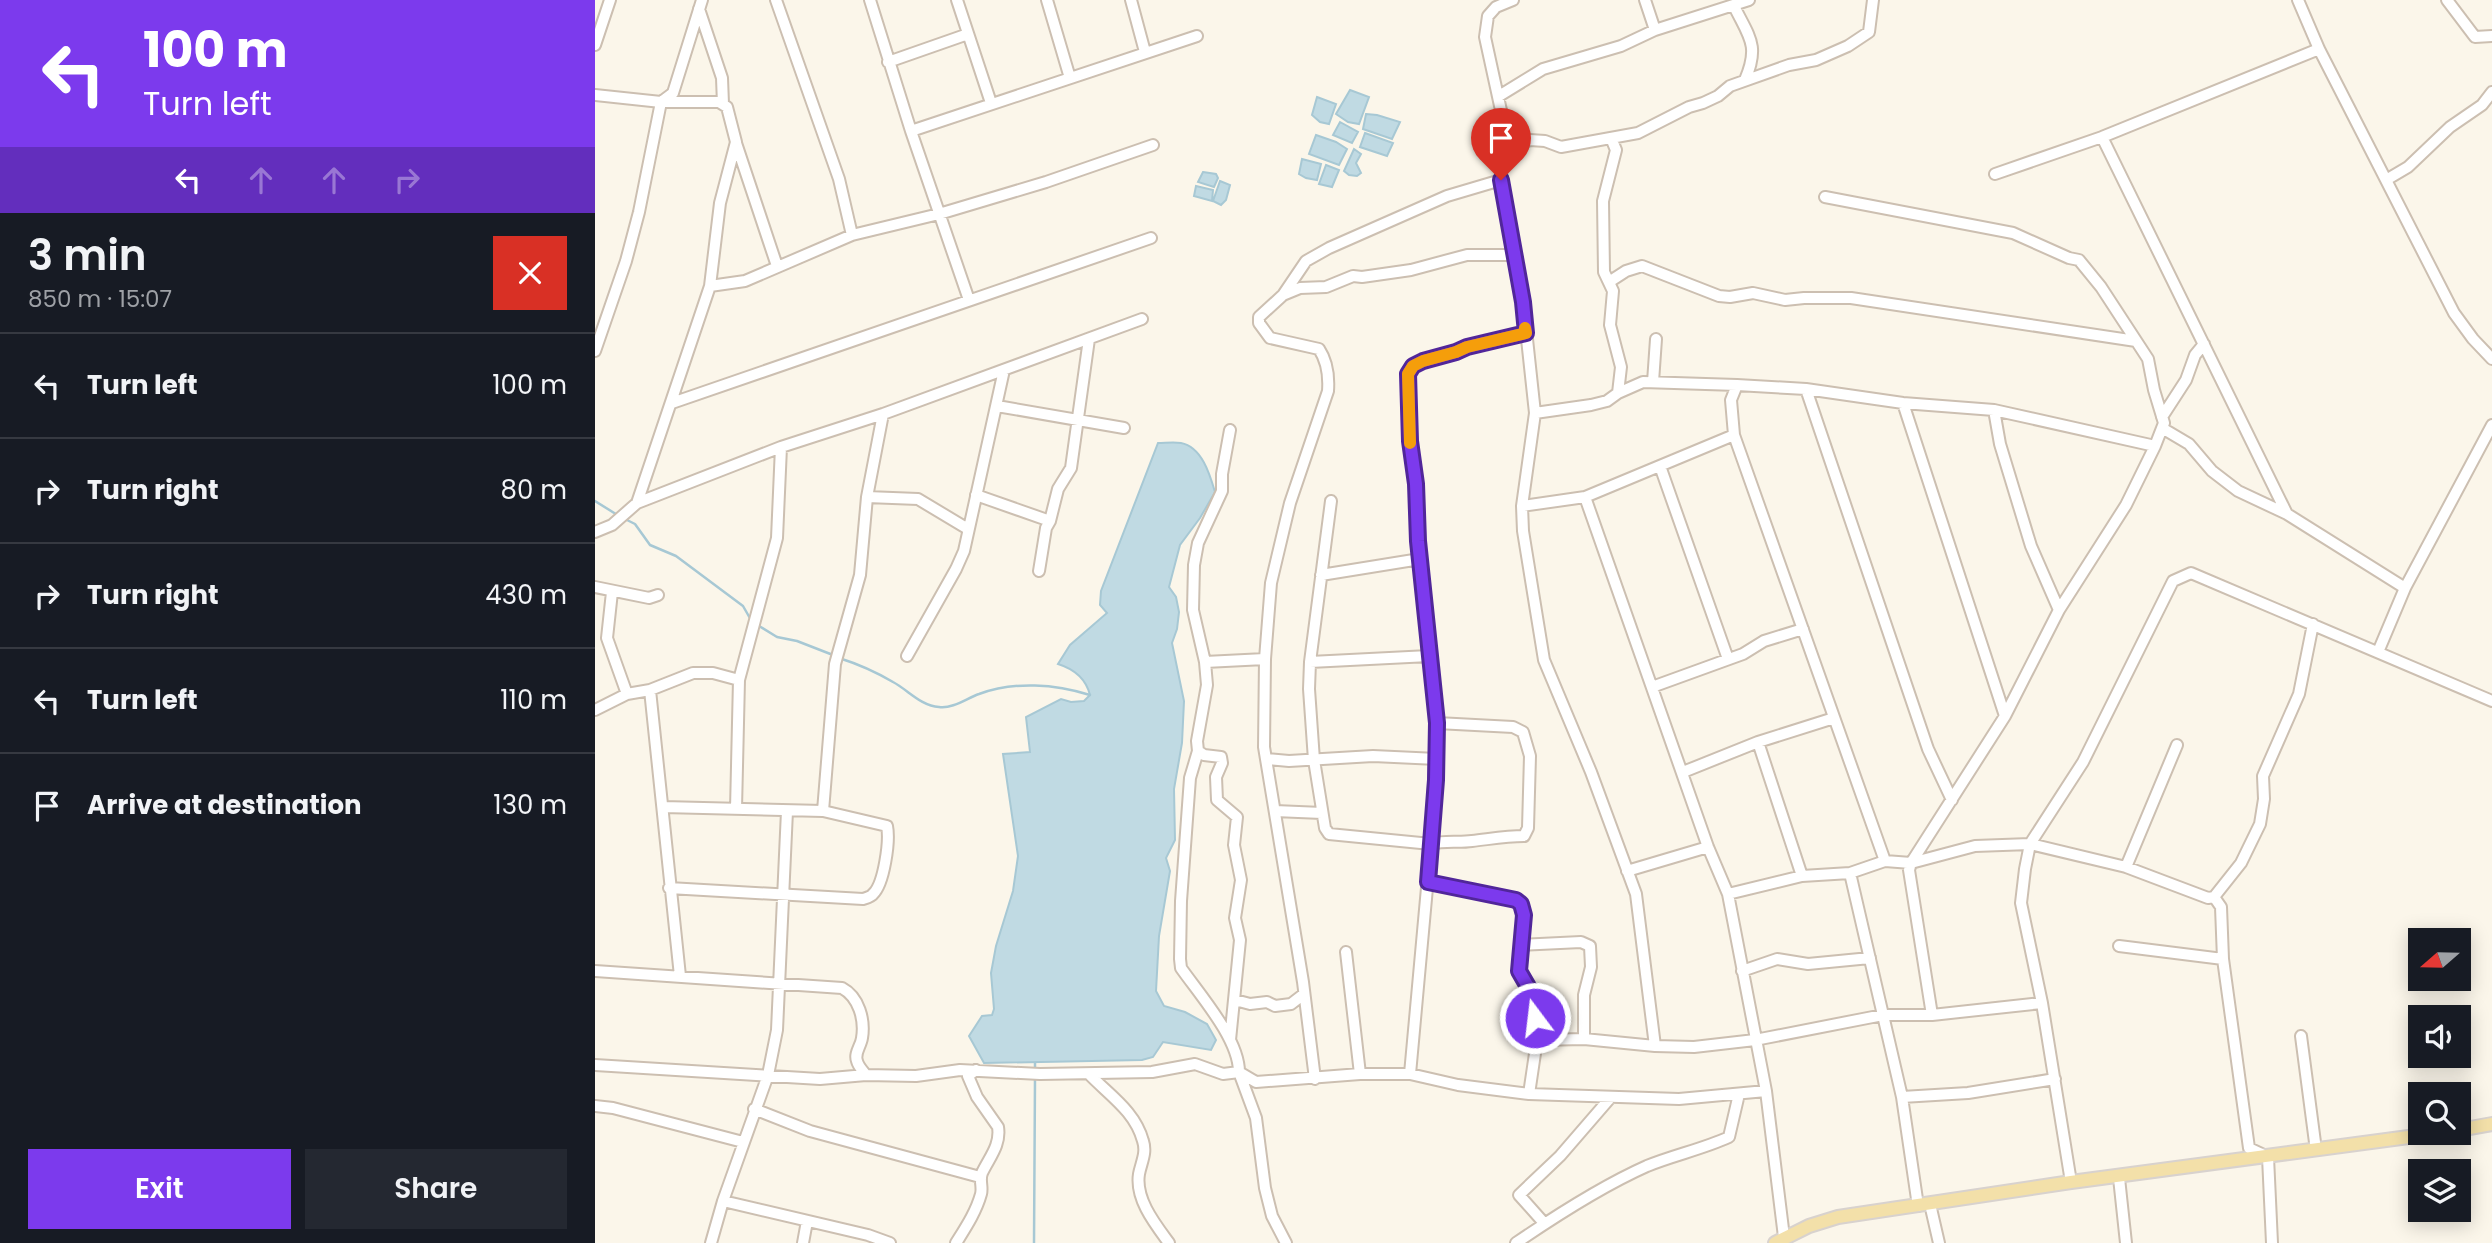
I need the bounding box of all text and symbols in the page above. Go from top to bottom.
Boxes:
text: 100 m [143,16,288,84]
icon: left [28,28,119,119]
text: Turn left [143,81,272,126]
pin [1471,108,1531,180]
icon: arrive [1482,119,1520,157]
icon: left [169,161,207,199]
icon: ahead [242,161,280,199]
icon: ahead [315,161,353,199]
icon: right [388,161,426,199]
text: 3 min [28,226,147,285]
button: close [493,236,567,310]
text: 850 m · 15:07 [28,283,172,315]
icon: left [28,367,66,405]
text: Turn left [87,367,198,403]
text: 100 m [492,367,567,403]
icon: right [28,472,66,510]
text: Turn right [87,472,219,508]
text: 80 m [501,472,567,508]
icon: right [28,577,66,615]
text: Turn right [87,577,219,613]
text: 430 m [485,577,567,613]
icon: left [28,682,66,720]
text: Turn left [87,682,198,718]
text: 110 m [500,682,567,718]
icon: arrive [28,787,66,825]
text: Arrive at destination [87,787,362,823]
text: 130 m [493,787,567,823]
north arrow [2408,928,2471,990]
map controls [2408,928,2471,1222]
position arrow [1498,981,1572,1055]
button: sound [2408,1005,2471,1068]
button: search [2408,1082,2471,1145]
button: Exit [28,1149,291,1229]
button: Share [305,1149,567,1229]
button: layers [2408,1159,2471,1222]

